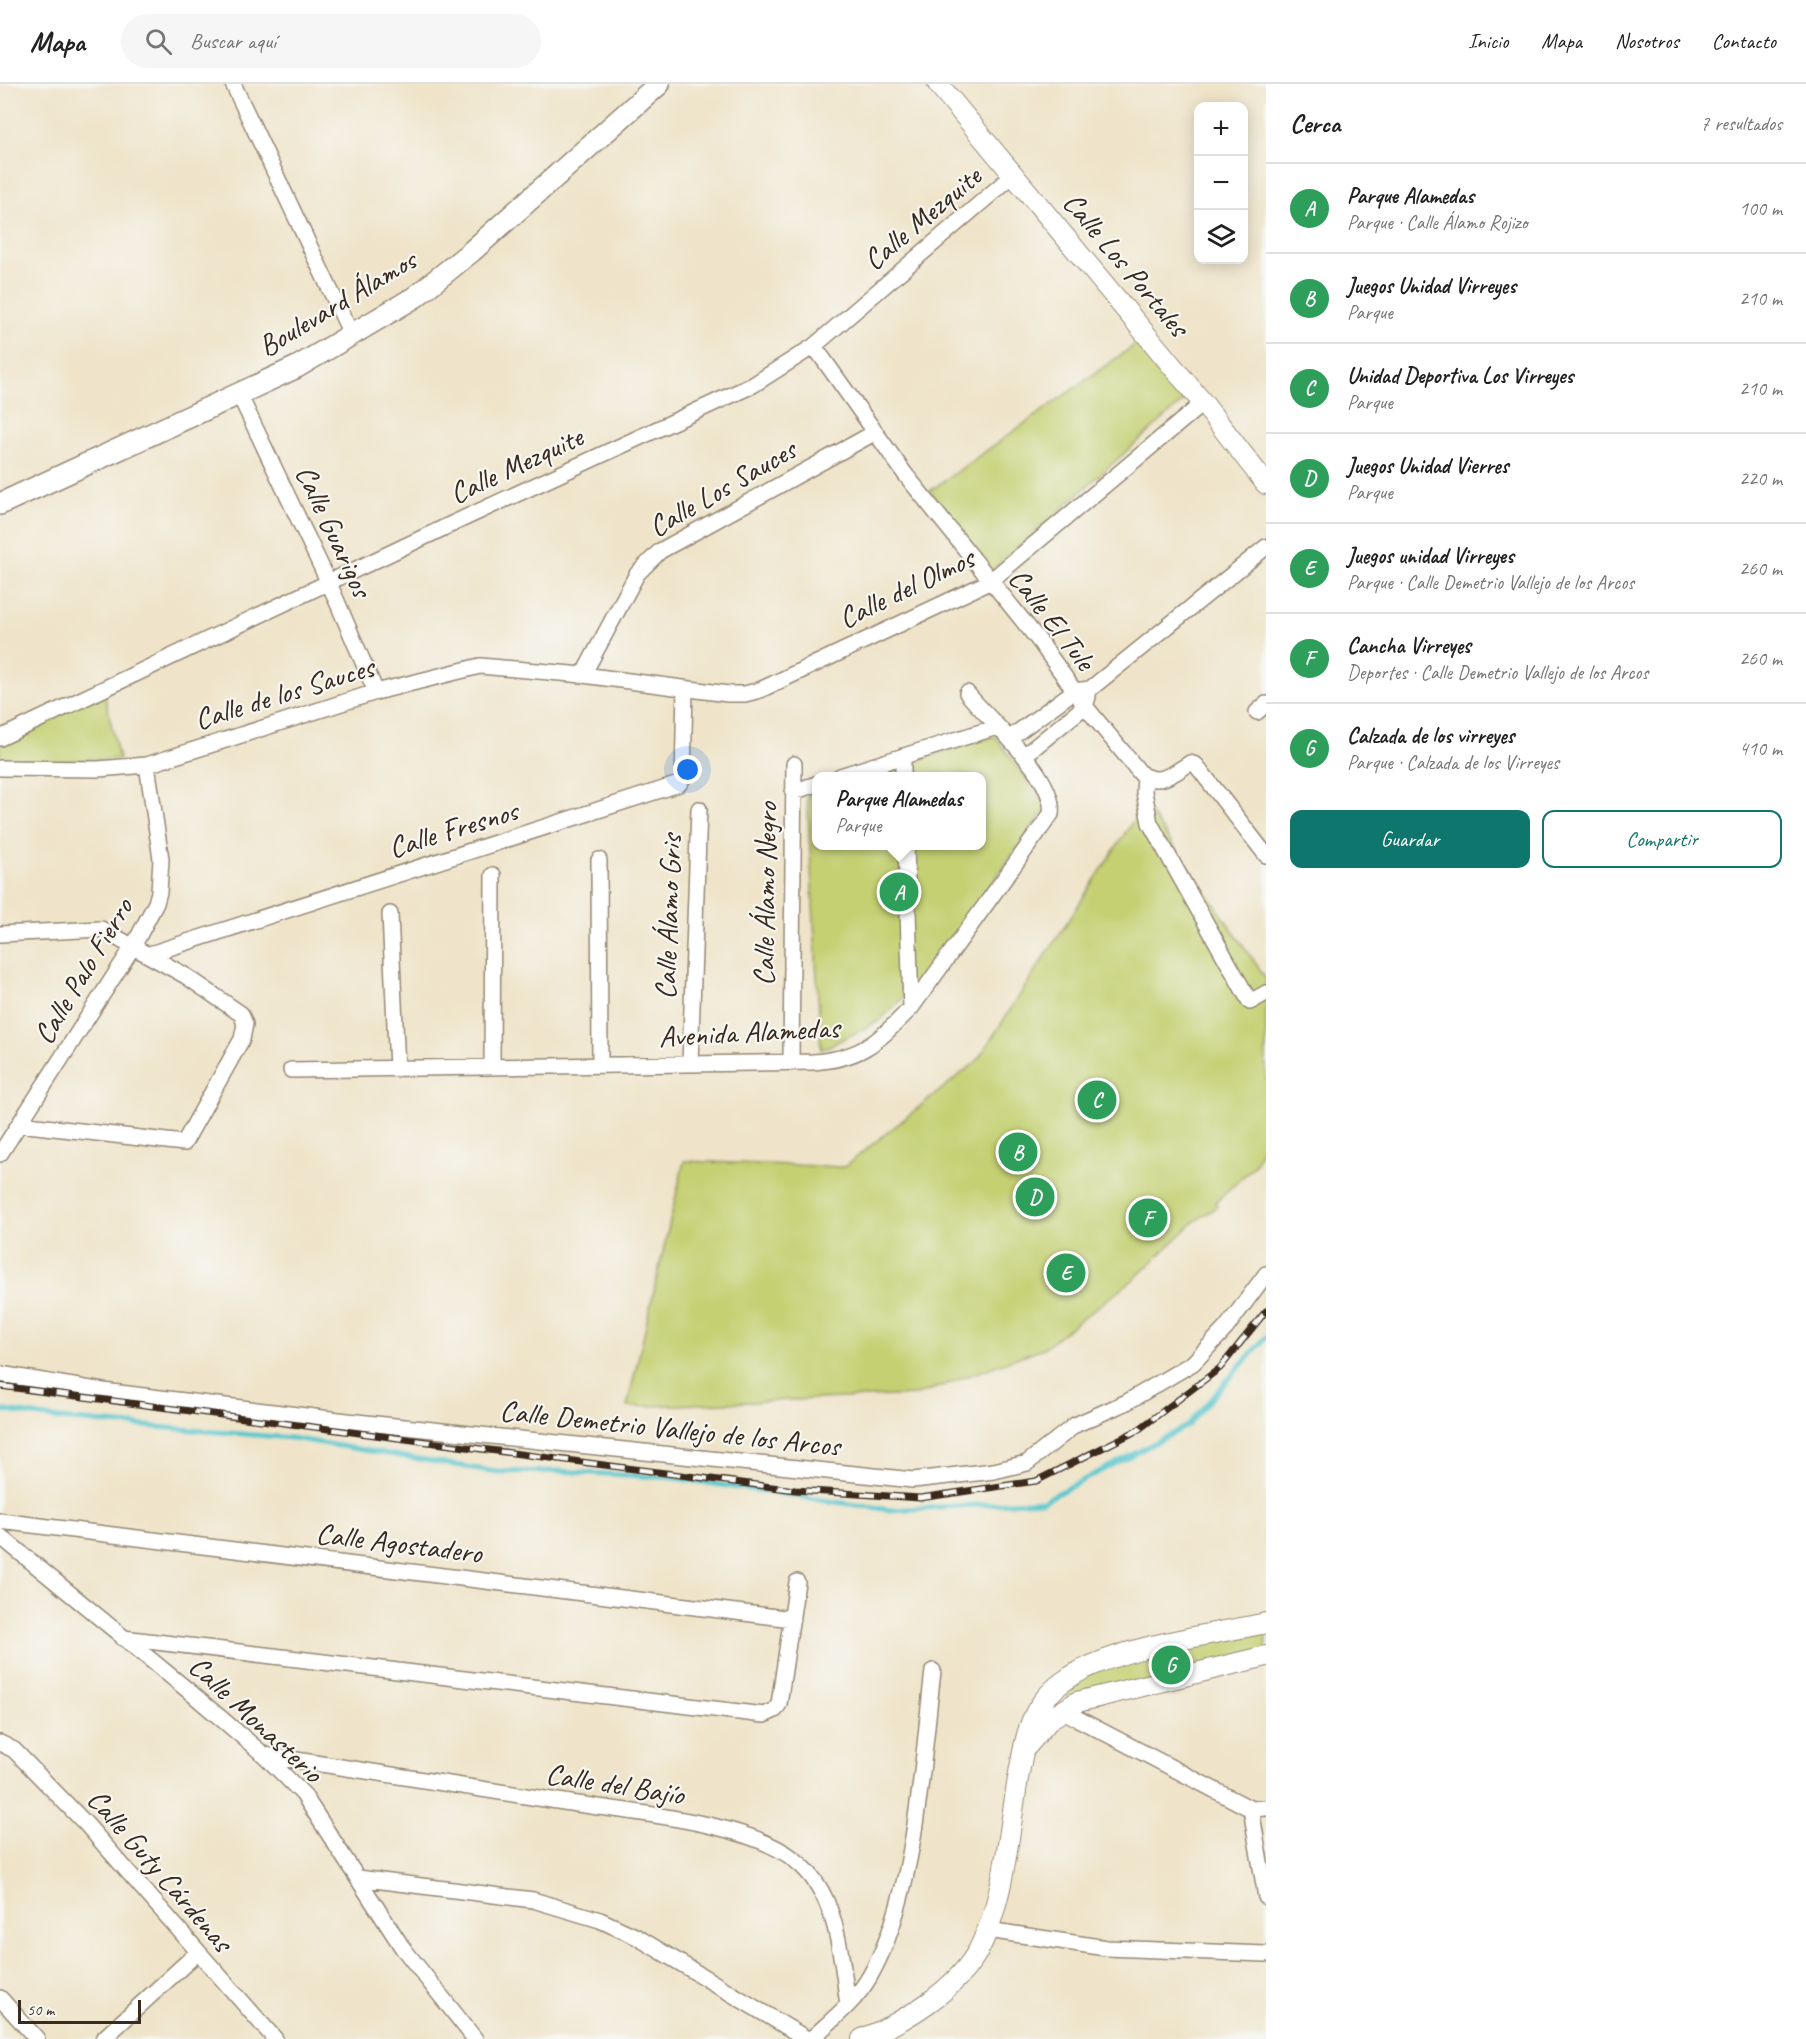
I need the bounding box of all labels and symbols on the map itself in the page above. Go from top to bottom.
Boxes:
street label: Calle Mezquite [855,156,991,278]
street label: Calle Los Portales [1055,184,1199,346]
street label: Boulevard Álamos [251,240,425,365]
street label: Calle Mezquite [443,417,591,512]
street label: Calle Los Sauces [641,429,805,545]
street label: Calle Guarigos [287,459,382,606]
street label: Calle del Olmos [832,538,982,637]
street label: Calle El Tule [1000,560,1105,680]
street label: Calle de los Sauces [190,647,381,738]
your location [673,755,702,784]
street label: Calle Fresnos [384,791,525,867]
street label: Calle Álamo Negro [744,800,786,986]
street label: Calle Álamo Gris [646,831,690,1000]
pin: A [880,870,918,914]
street label: Calle Palo Fierro [25,890,142,1051]
street label: Avenida Alamedas [658,1008,843,1056]
pin: C [1078,1078,1116,1122]
pin: B [998,1130,1038,1174]
pin: D [1016,1174,1054,1220]
pin: F [1128,1196,1168,1240]
pin: E [1046,1250,1086,1296]
street label: Calle Demetrio Vallejo de los Arcos [498,1391,845,1465]
street label: Calle Agostadero [314,1514,486,1572]
pin: G [1152,1642,1190,1688]
street label: Calle Monasterio [181,1647,332,1792]
street label: Calle del Bajío [543,1754,688,1814]
street label: Calle Guty Cárdenas [79,1781,243,1961]
scale bar [18,1997,141,2024]

